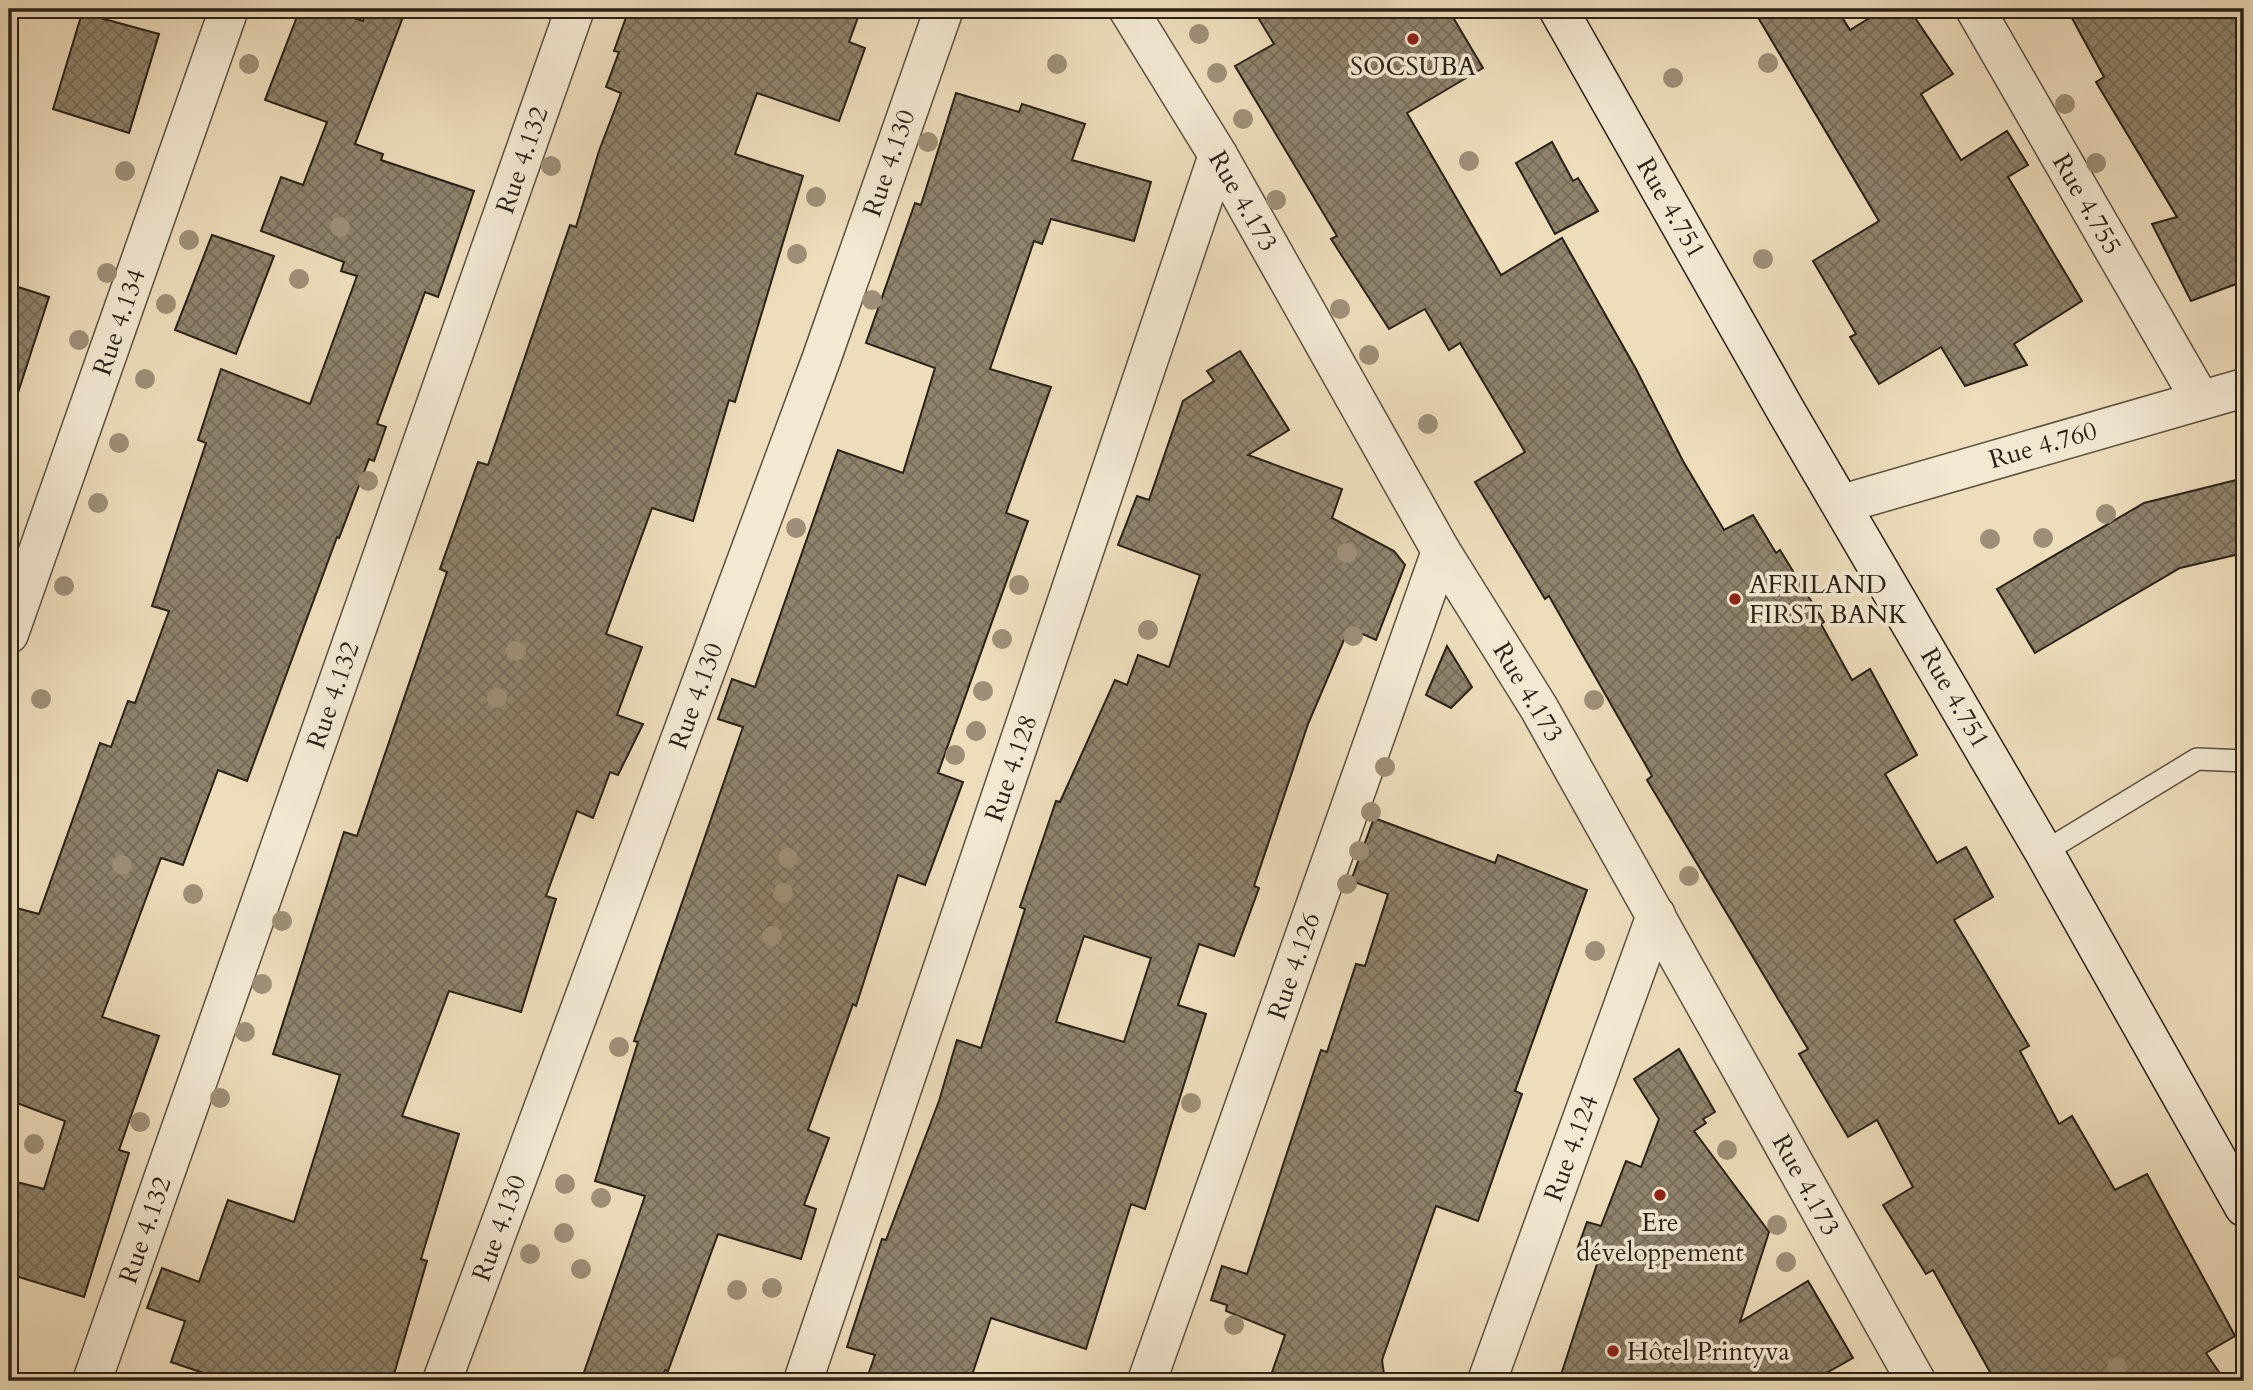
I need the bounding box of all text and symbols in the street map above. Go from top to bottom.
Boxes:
marker: SOCSUBA [1405,31,1421,47]
place label: SOCSUBA [1350,49,1476,84]
street label: Rue 4.132 [487,102,557,218]
street label: Rue 4.130 [854,105,924,221]
street label: Rue 4.173 [1200,144,1286,258]
street label: Rue 4.755 [2044,147,2130,261]
street label: Rue 4.751 [1628,151,1714,265]
street label: Rue 4.134 [84,264,154,380]
street label: Rue 4.760 [1985,413,2101,477]
place label: AFRILAND FIRST BANK [1749,567,1908,632]
marker: AFRILAND FIRST BANK [1727,591,1743,607]
street label: Rue 4.173 [1484,635,1572,749]
street label: Rue 4.132 [298,637,368,753]
street label: Rue 4.130 [661,638,731,754]
street label: Rue 4.751 [1912,641,1998,755]
street label: Rue 4.128 [976,710,1046,826]
street label: Rue 4.126 [1259,908,1329,1024]
street label: Rue 4.124 [1536,1090,1606,1206]
street label: Rue 4.173 [1764,1128,1848,1242]
street label: Rue 4.130 [464,1170,534,1286]
street label: Rue 4.132 [110,1172,180,1288]
marker: Ere développement [1652,1187,1668,1203]
place label: Ere développement [1576,1205,1744,1270]
place label: Hôtel Printyva [1627,1334,1790,1369]
marker: Hôtel Printyva [1605,1343,1621,1359]

